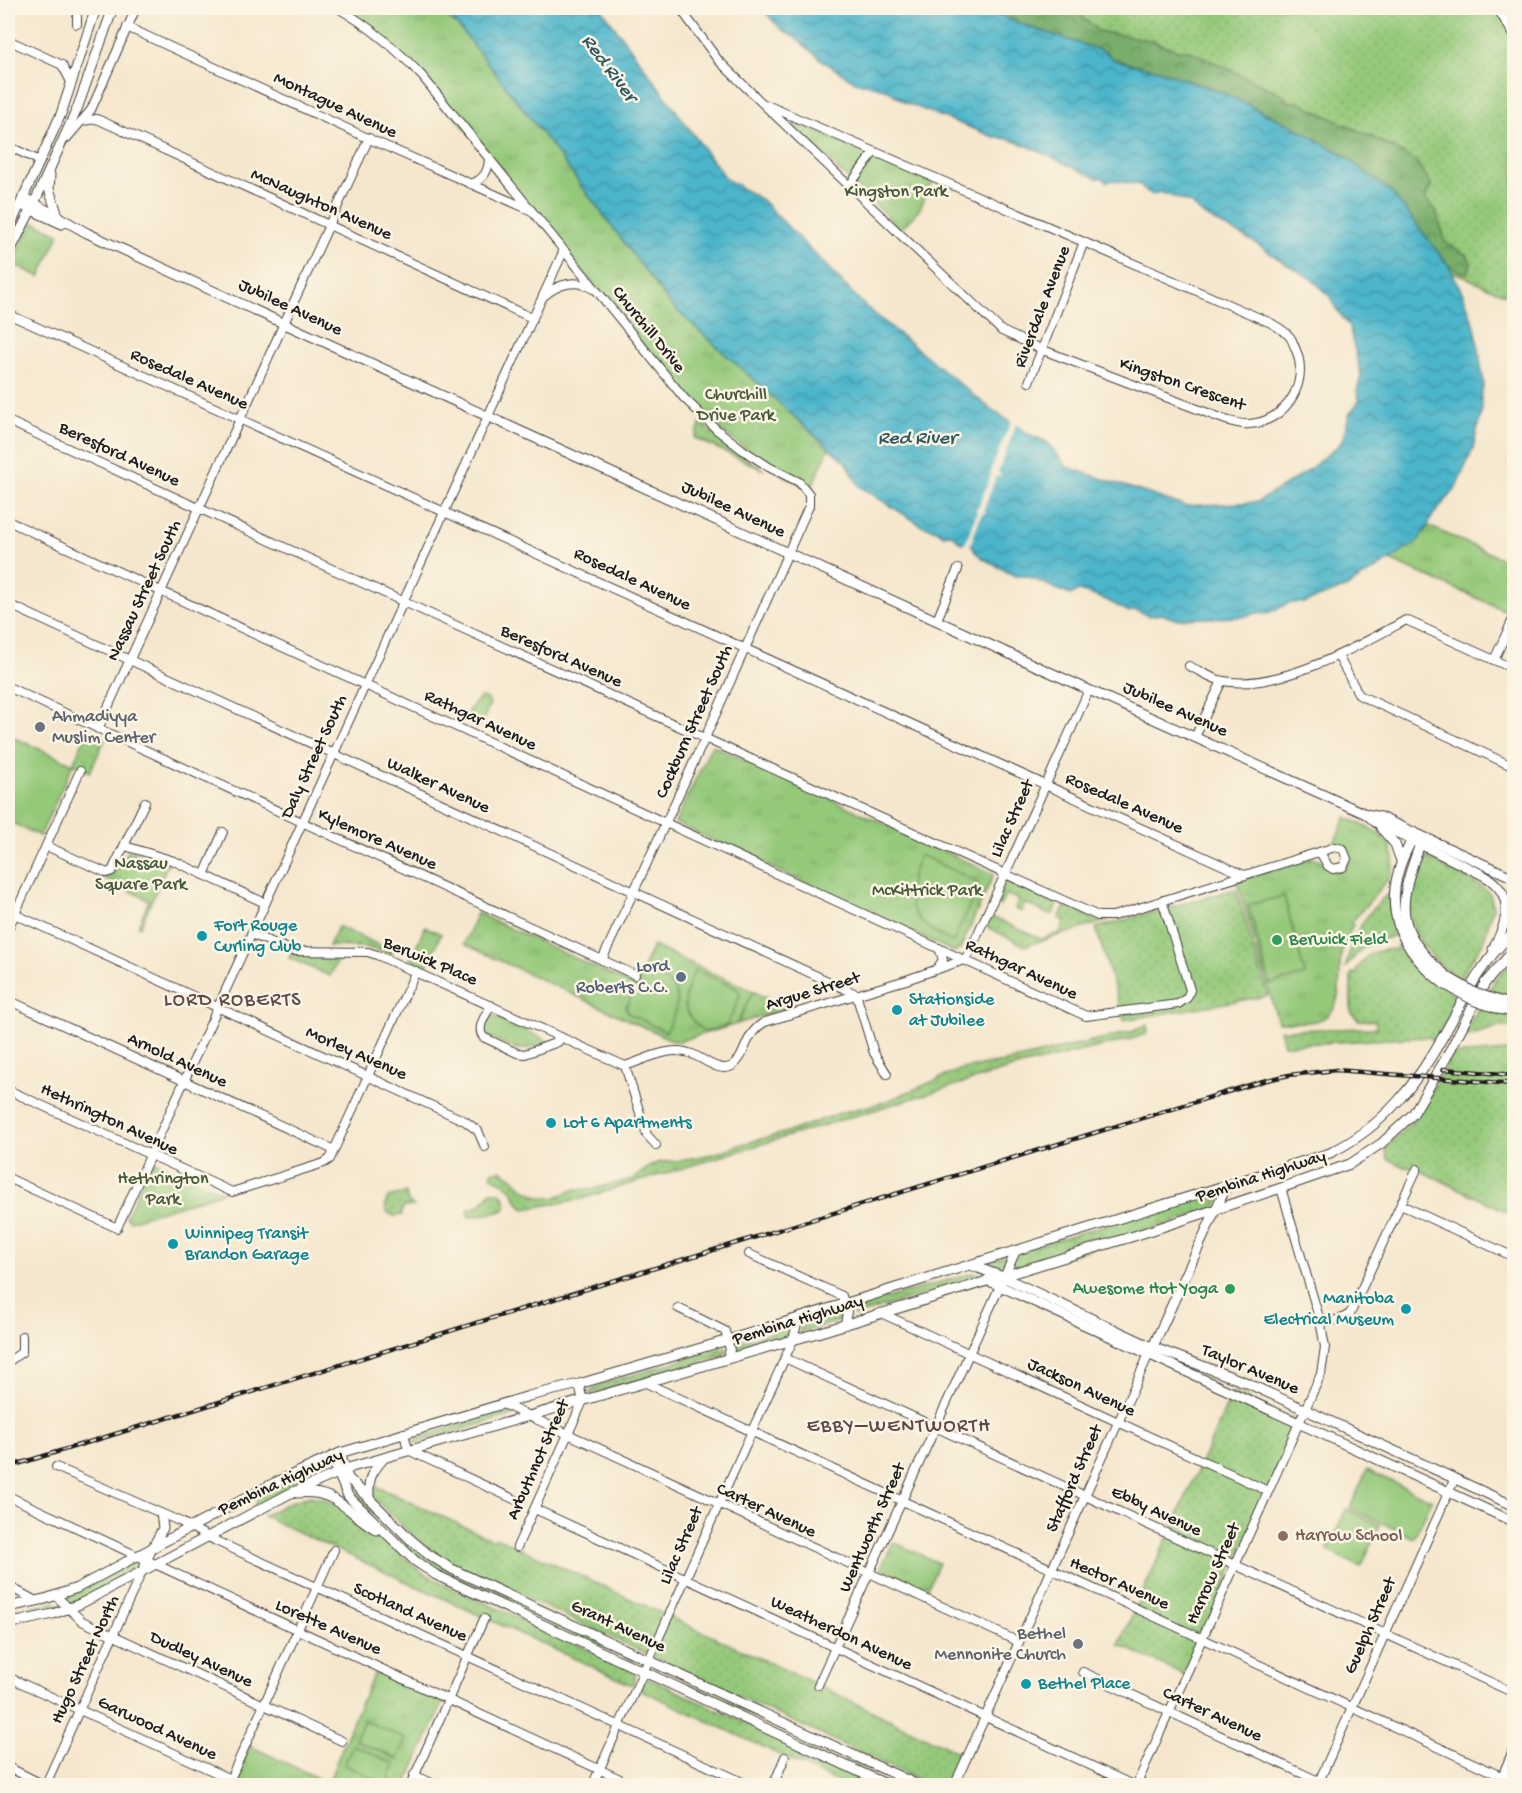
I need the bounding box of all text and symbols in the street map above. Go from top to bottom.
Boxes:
water label: Red River [575,31,643,110]
street label: Montague Avenue [270,68,401,144]
street label: McNaughton Avenue [247,164,396,246]
park label: Kingston Park [844,182,950,203]
street label: Riverdale Avenue [1010,242,1076,371]
street label: Jubilee Avenue [235,275,346,342]
street label: Churchill Drive [607,282,690,378]
street label: Rosedale Avenue [127,345,252,416]
street label: Kingston Crescent [1116,354,1249,417]
park label: Churchill Drive Park [696,385,777,427]
street label: Beresford Avenue [54,417,183,492]
water label: Red River [878,428,960,451]
street label: Jubilee Avenue [678,477,789,544]
street label: Nassau Street South [103,517,187,665]
street label: Rosedale Avenue [570,544,695,617]
street label: Beresford Avenue [496,620,626,694]
street label: Cockburn Street South [652,642,738,802]
street label: Jubilee Avenue [1119,678,1231,743]
street label: Rathgar Avenue [421,686,540,756]
street label: Daly Street South [277,691,353,823]
place label: Ahmadiyya Muslim Center [52,707,157,749]
marker: Ahmadiyya Muslim Center [33,720,47,734]
street label: Walker Avenue [383,753,494,819]
street label: Rosedale Avenue [1062,769,1187,840]
street label: Lilac Street [987,775,1040,861]
street label: Kylemore Avenue [314,804,440,876]
park label: Nassau Square Park [95,854,189,896]
park label: McKittrick Park [872,881,984,902]
place label: Fort Rouge Curling Club [213,916,302,958]
marker: Fort Rouge Curling Club [195,929,209,943]
place label: Berwick Field [1288,930,1388,951]
street label: Berwick Place [379,932,481,992]
marker: Berwick Field [1270,933,1284,947]
street label: Rathgar Avenue [962,935,1081,1005]
place label: Lord Roberts C.C. [576,957,670,999]
street label: Argue Street [763,967,864,1016]
marker: Lord Roberts C.C. [674,970,688,984]
district label: LORD ROBERTS [164,990,302,1013]
place label: Stationside at Jubilee [909,990,995,1032]
marker: Stationside at Jubilee [890,1003,904,1017]
street label: Morley Avenue [302,1022,411,1086]
street label: Arnold Avenue [124,1029,231,1094]
street label: Hethrington Avenue [37,1079,182,1161]
place label: Lot 6 Apartments [563,1113,693,1134]
marker: Lot 6 Apartments [544,1116,558,1130]
street label: Pembina Highway [1193,1146,1329,1208]
park label: Hethrington Park [118,1169,209,1211]
place label: Winnipeg Transit Brandon Garage [184,1224,310,1266]
marker: Winnipeg Transit Brandon Garage [166,1237,180,1251]
place label: Awesome Hot Yoga [1073,1279,1219,1300]
marker: Awesome Hot Yoga [1223,1282,1237,1296]
place label: Manitoba Electrical Museum [1263,1289,1395,1331]
street label: Pembina Highway [729,1291,866,1351]
marker: Manitoba Electrical Museum [1399,1302,1413,1316]
street label: Taylor Avenue [1197,1340,1303,1400]
street label: Jackson Avenue [1024,1354,1139,1422]
street label: Arbuthnot Street [503,1395,576,1523]
district label: EBBY–WENTWORTH [807,1416,991,1439]
street label: Stafford Street [1042,1421,1109,1536]
street label: Pembina Highway [214,1445,347,1521]
street label: Wentworth Street [835,1459,912,1596]
street label: Carter Avenue [713,1479,820,1544]
street label: Ebby Avenue [1107,1482,1205,1542]
street label: Lilac Street [656,1502,709,1588]
street label: Harrow Street [1182,1519,1246,1628]
place label: Harrow School [1295,1526,1402,1547]
marker: Harrow School [1276,1529,1290,1543]
street label: Hector Avenue [1066,1553,1173,1616]
street label: Guelph Street [1340,1573,1402,1678]
street label: Scotland Avenue [350,1578,471,1648]
street label: Hugo Street North [47,1592,125,1728]
street label: Weatherdon Avenue [767,1592,916,1676]
street label: Lorette Avenue [272,1595,385,1661]
street label: Grant Avenue [567,1596,669,1658]
place label: Bethel Mennonite Church [934,1624,1066,1666]
street label: Dudley Avenue [145,1627,256,1693]
marker: Bethel Mennonite Church [1071,1637,1085,1651]
place label: Bethel Place [1037,1674,1131,1695]
marker: Bethel Place [1019,1677,1033,1691]
street label: Carter Avenue [1159,1683,1266,1748]
street label: Garwood Avenue [94,1692,221,1766]

